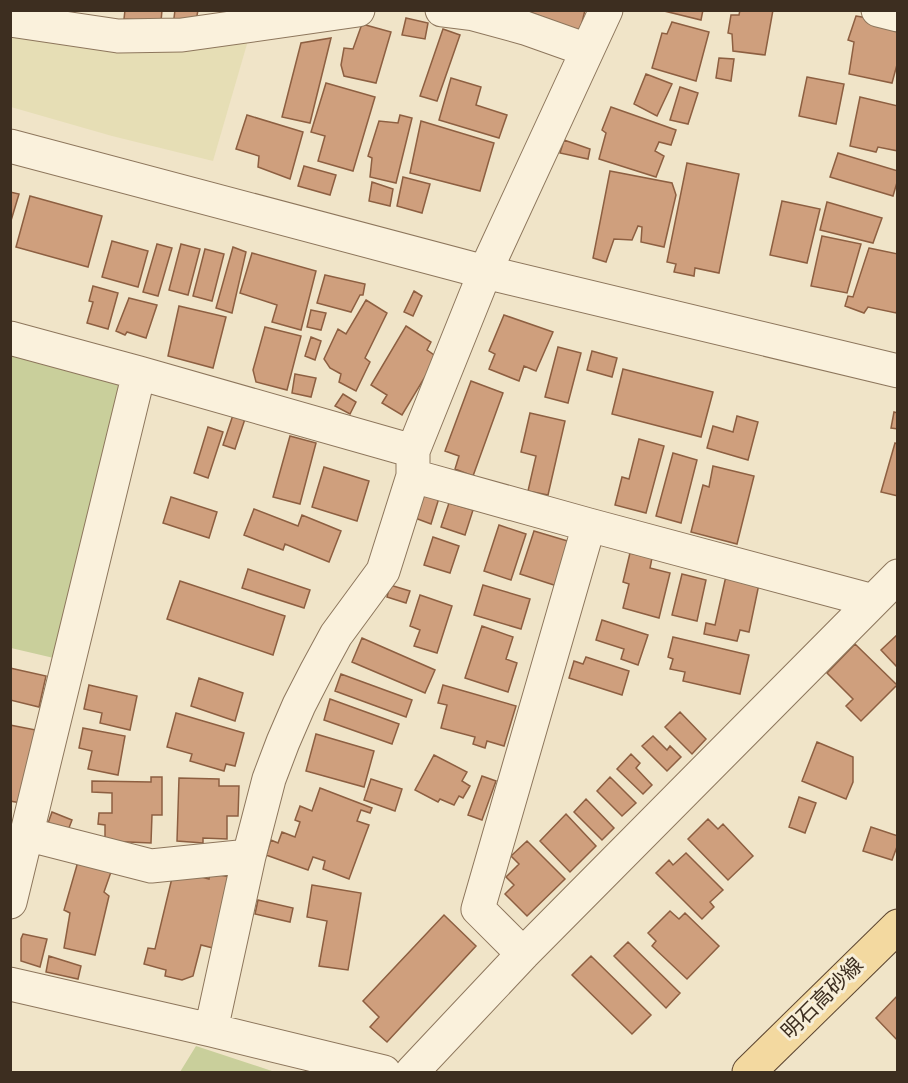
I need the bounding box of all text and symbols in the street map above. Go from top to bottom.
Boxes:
street label: 明石高砂線 [775,951,871,1047]

